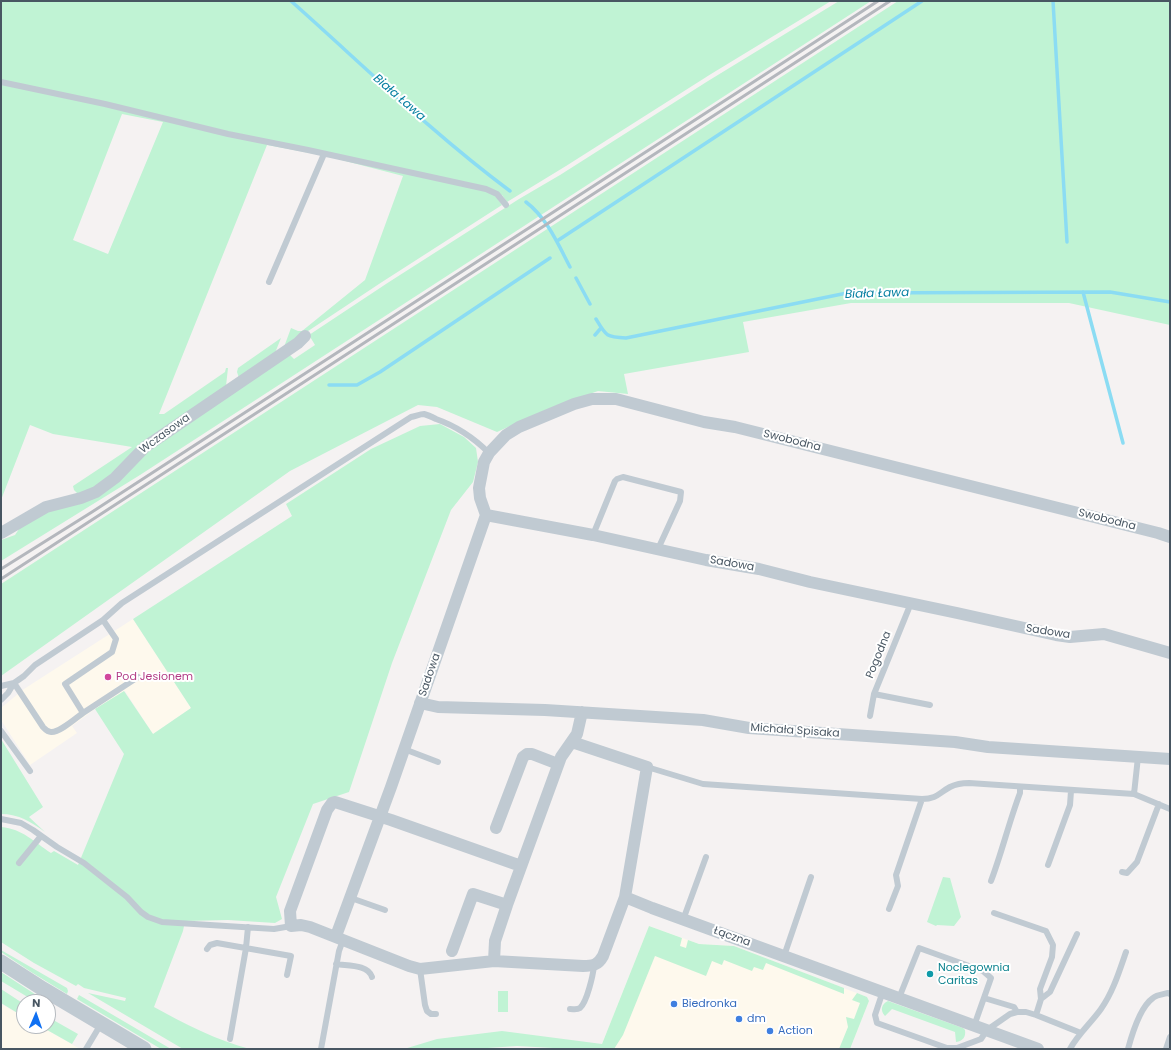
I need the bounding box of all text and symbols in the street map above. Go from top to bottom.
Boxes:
water label: Biała Ława [370,71,428,125]
water label: Biała Ława [845,286,909,302]
street label: Wczasowa [137,411,193,457]
street label: Swobodna [762,427,822,455]
street label: Swobodna [1077,506,1137,534]
street label: Sadowa [709,554,755,574]
street label: Sadowa [1025,622,1071,642]
street label: Pogodna [864,629,894,681]
street label: Sadowa [416,652,444,698]
place label: Pod Jesionem [116,670,193,684]
marker: Pod Jesionem [103,672,113,682]
street label: Michała Spisaka [750,721,840,741]
street label: Łączna [712,924,752,950]
place label: Noclegownia Caritas [938,961,1010,987]
marker: Noclegownia Caritas [925,969,935,979]
north arrow [16,994,56,1034]
text: N [32,995,41,1011]
place label: Biedronka [682,997,737,1011]
marker: Biedronka [669,999,679,1009]
place label: dm [747,1012,766,1026]
marker: dm [734,1014,744,1024]
place label: Action [778,1024,813,1038]
marker: Action [765,1026,775,1036]

